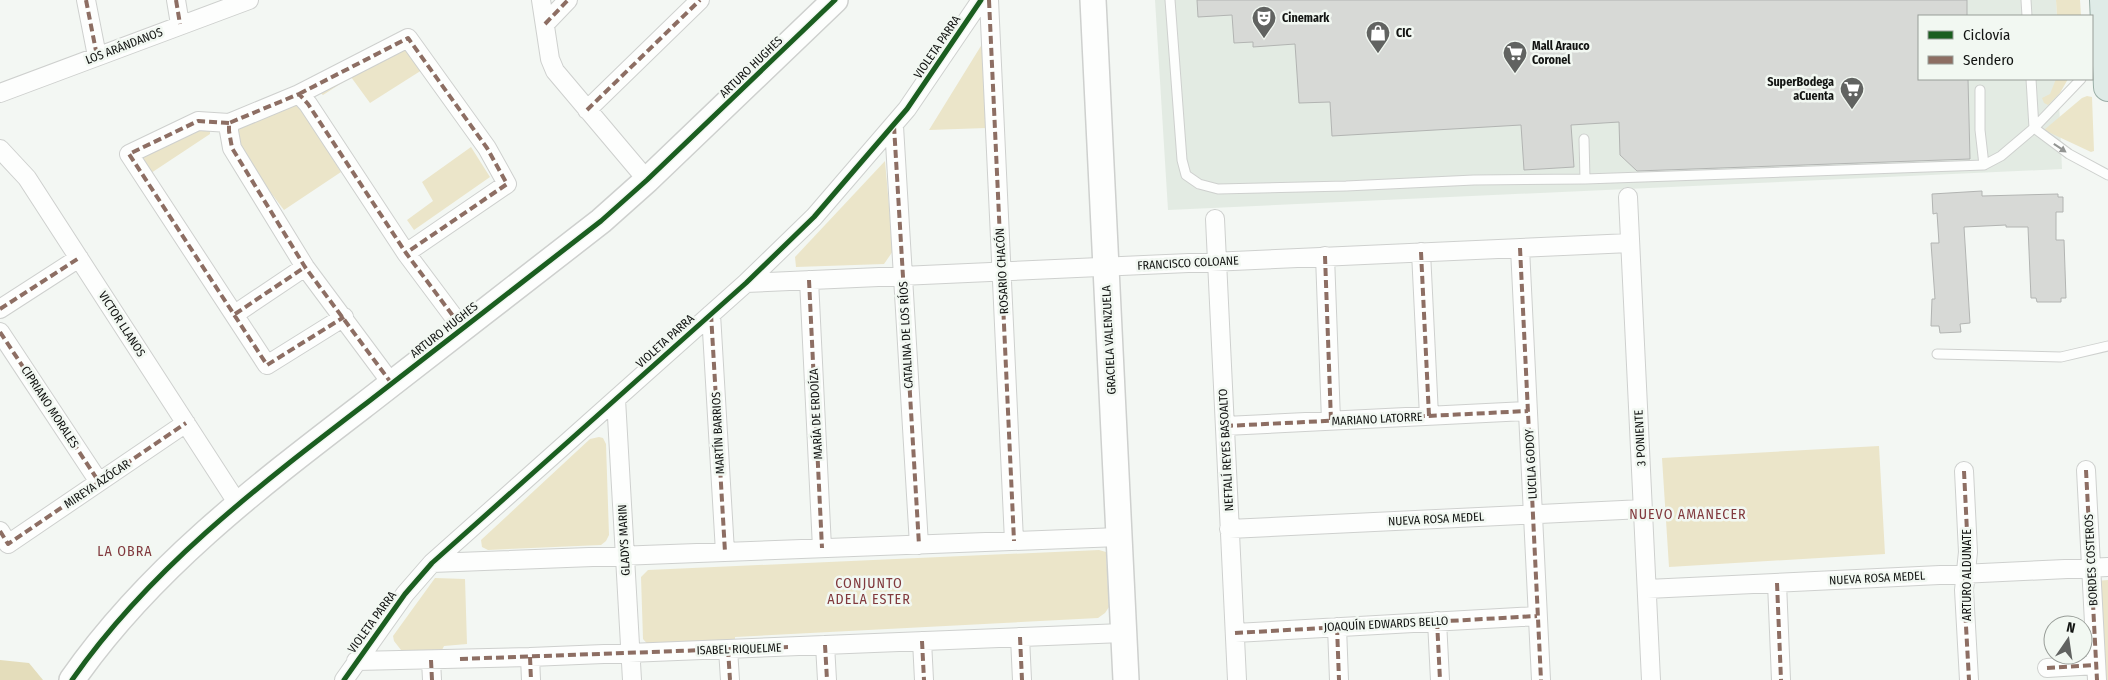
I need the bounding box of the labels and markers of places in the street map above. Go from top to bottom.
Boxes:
theatre icon: Cinemark [1251,5,1277,39]
place label: Cinemark [1282,11,1330,25]
shop icon: CIC [1365,20,1391,54]
place label: CIC [1396,26,1413,40]
place label: Mall Arauco Coronel [1532,39,1590,67]
supermarket icon: Mall Arauco Coronel [1502,40,1528,74]
place label: SuperBodega aCuenta [1767,75,1834,103]
supermarket icon: SuperBodega aCuenta [1839,76,1865,110]

